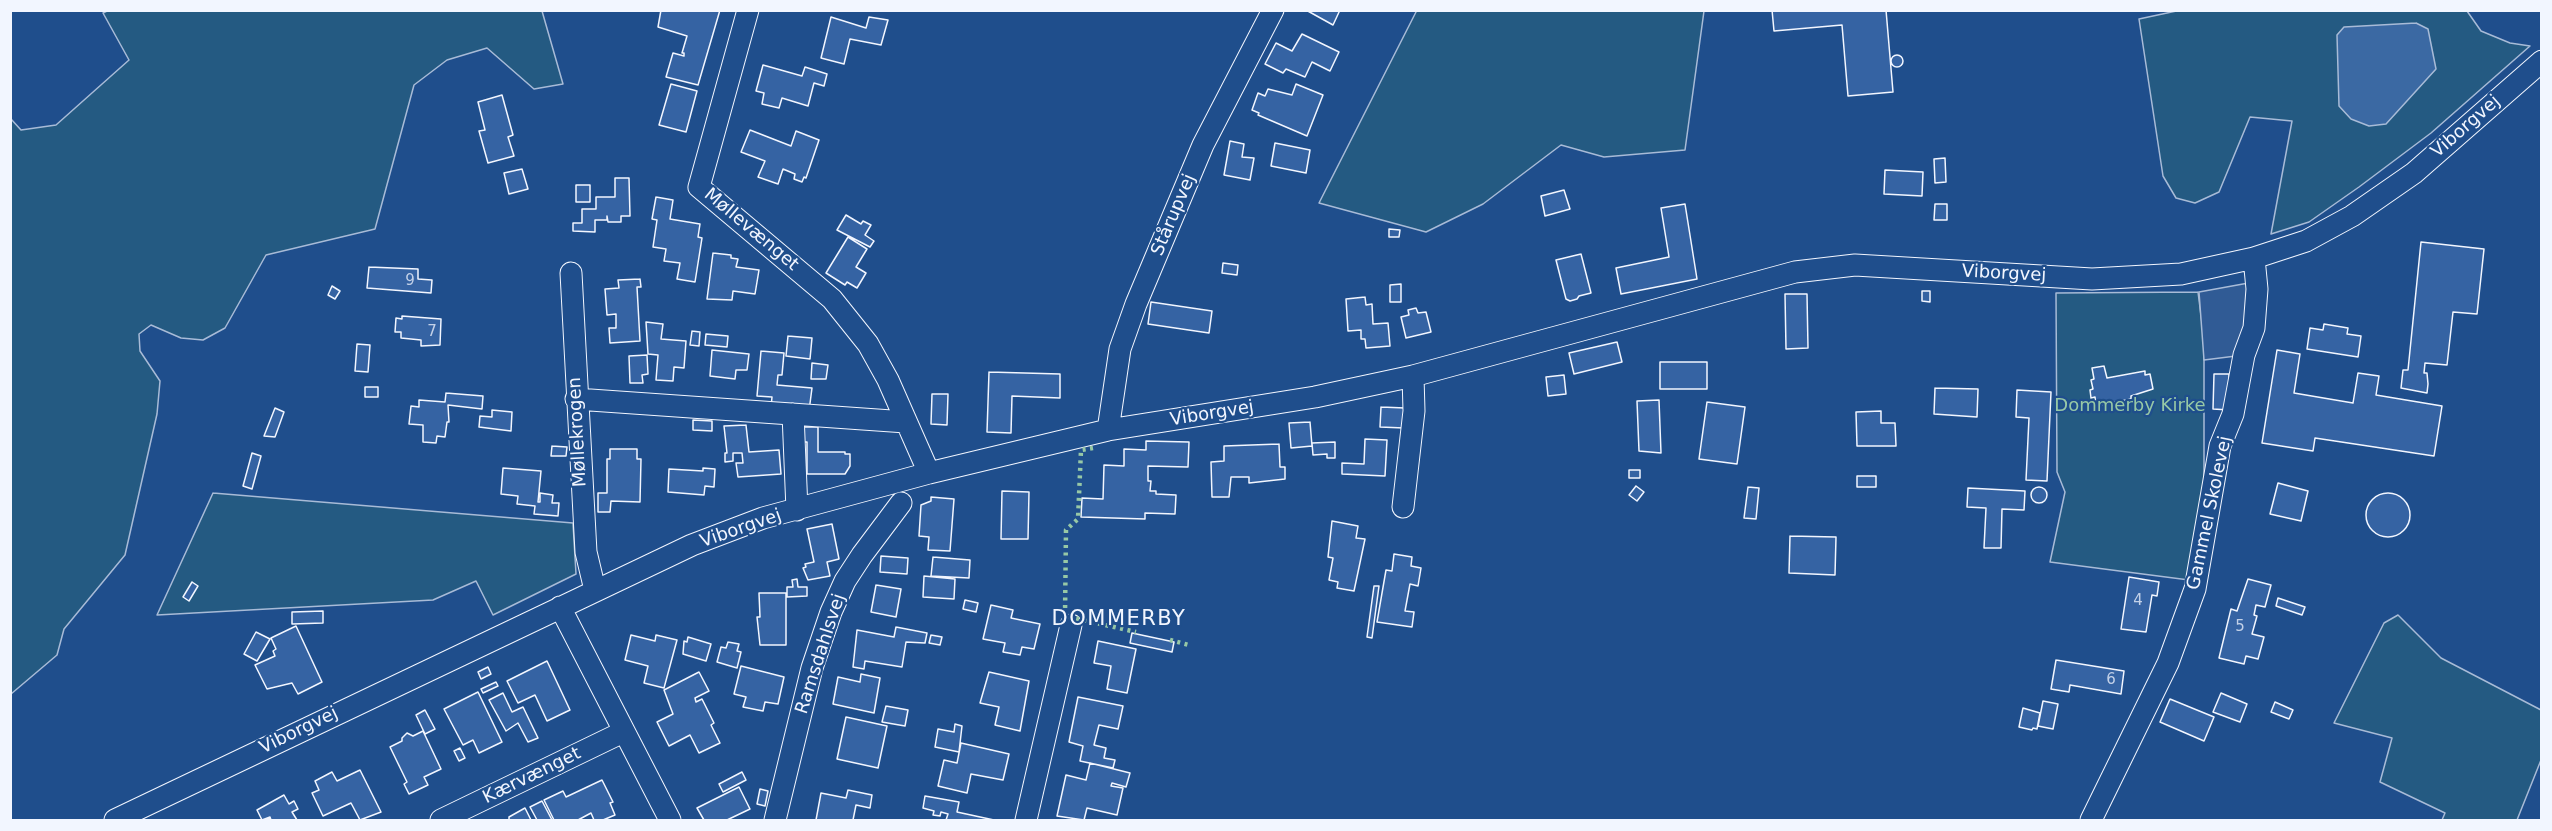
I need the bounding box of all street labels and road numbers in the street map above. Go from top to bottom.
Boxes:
street label: Viborgvej [2427,91,2505,163]
street label: Stårupvej [1147,171,1201,259]
street label: Møllevænget [699,184,803,276]
street label: Viborgvej [1961,261,2047,287]
street label: Møllekrogen [564,377,592,487]
street label: Viborgvej [1169,397,1255,431]
street label: Gammel Skolevej [2183,434,2237,592]
street label: Viborgvej [697,505,785,553]
street label: Ramsdahlsvej [791,591,851,717]
street label: Viborgvej [256,703,342,759]
street label: Kærvænget [480,743,584,809]

